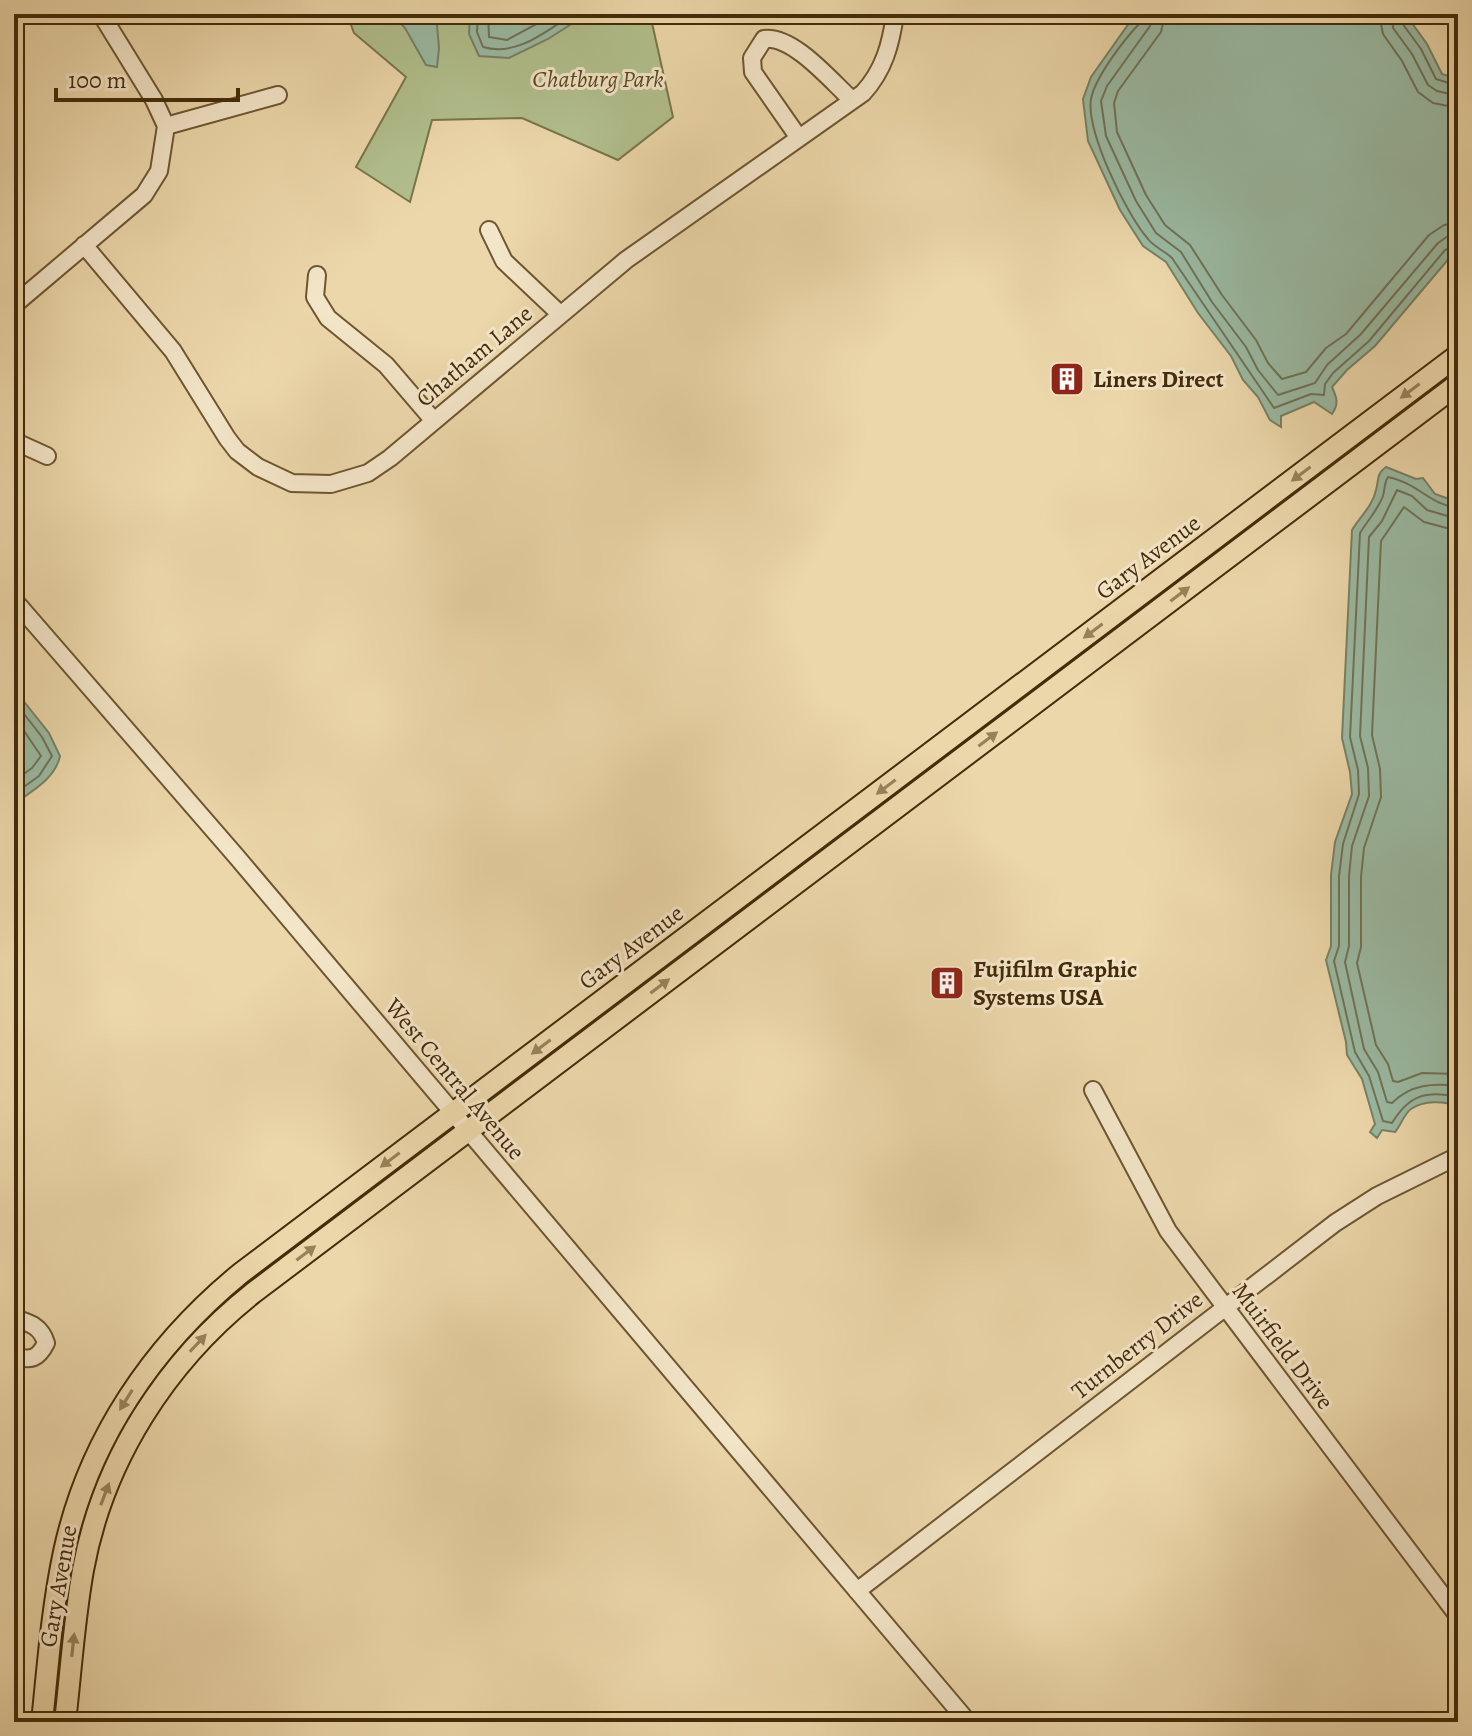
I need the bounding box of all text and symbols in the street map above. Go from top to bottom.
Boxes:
scale bar [56,52,238,102]
park label: Chatburg Park [532,63,664,95]
text: 100 m [68,64,127,96]
street label: Chatham Lane [409,298,539,414]
building icon: Liners Direct [1048,360,1086,398]
place label: Liners Direct [1093,363,1224,395]
one-way arrow [1400,383,1421,399]
one-way arrow [1291,466,1311,482]
street label: Gary Avenue [1089,507,1207,607]
one-way arrow [1169,587,1190,603]
one-way arrow [1083,623,1104,638]
one-way arrow [977,731,998,747]
one-way arrow [875,779,896,795]
street label: Gary Avenue [572,897,690,997]
place label: Fujifilm Graphic Systems USA [973,953,1137,1013]
building icon: Fujifilm Graphic Systems USA [928,964,966,1002]
one-way arrow [650,978,670,994]
street label: West Central Avenue [377,990,532,1167]
one-way arrow [531,1038,551,1054]
one-way arrow [380,1152,400,1168]
one-way arrow [296,1245,316,1261]
street label: Muirfield Drive [1225,1276,1341,1416]
street label: Turnberry Drive [1065,1284,1209,1406]
one-way arrow [189,1334,207,1353]
one-way arrow [119,1389,133,1411]
one-way arrow [99,1481,112,1505]
street label: Gary Avenue [32,1522,84,1650]
one-way arrow [67,1632,80,1657]

